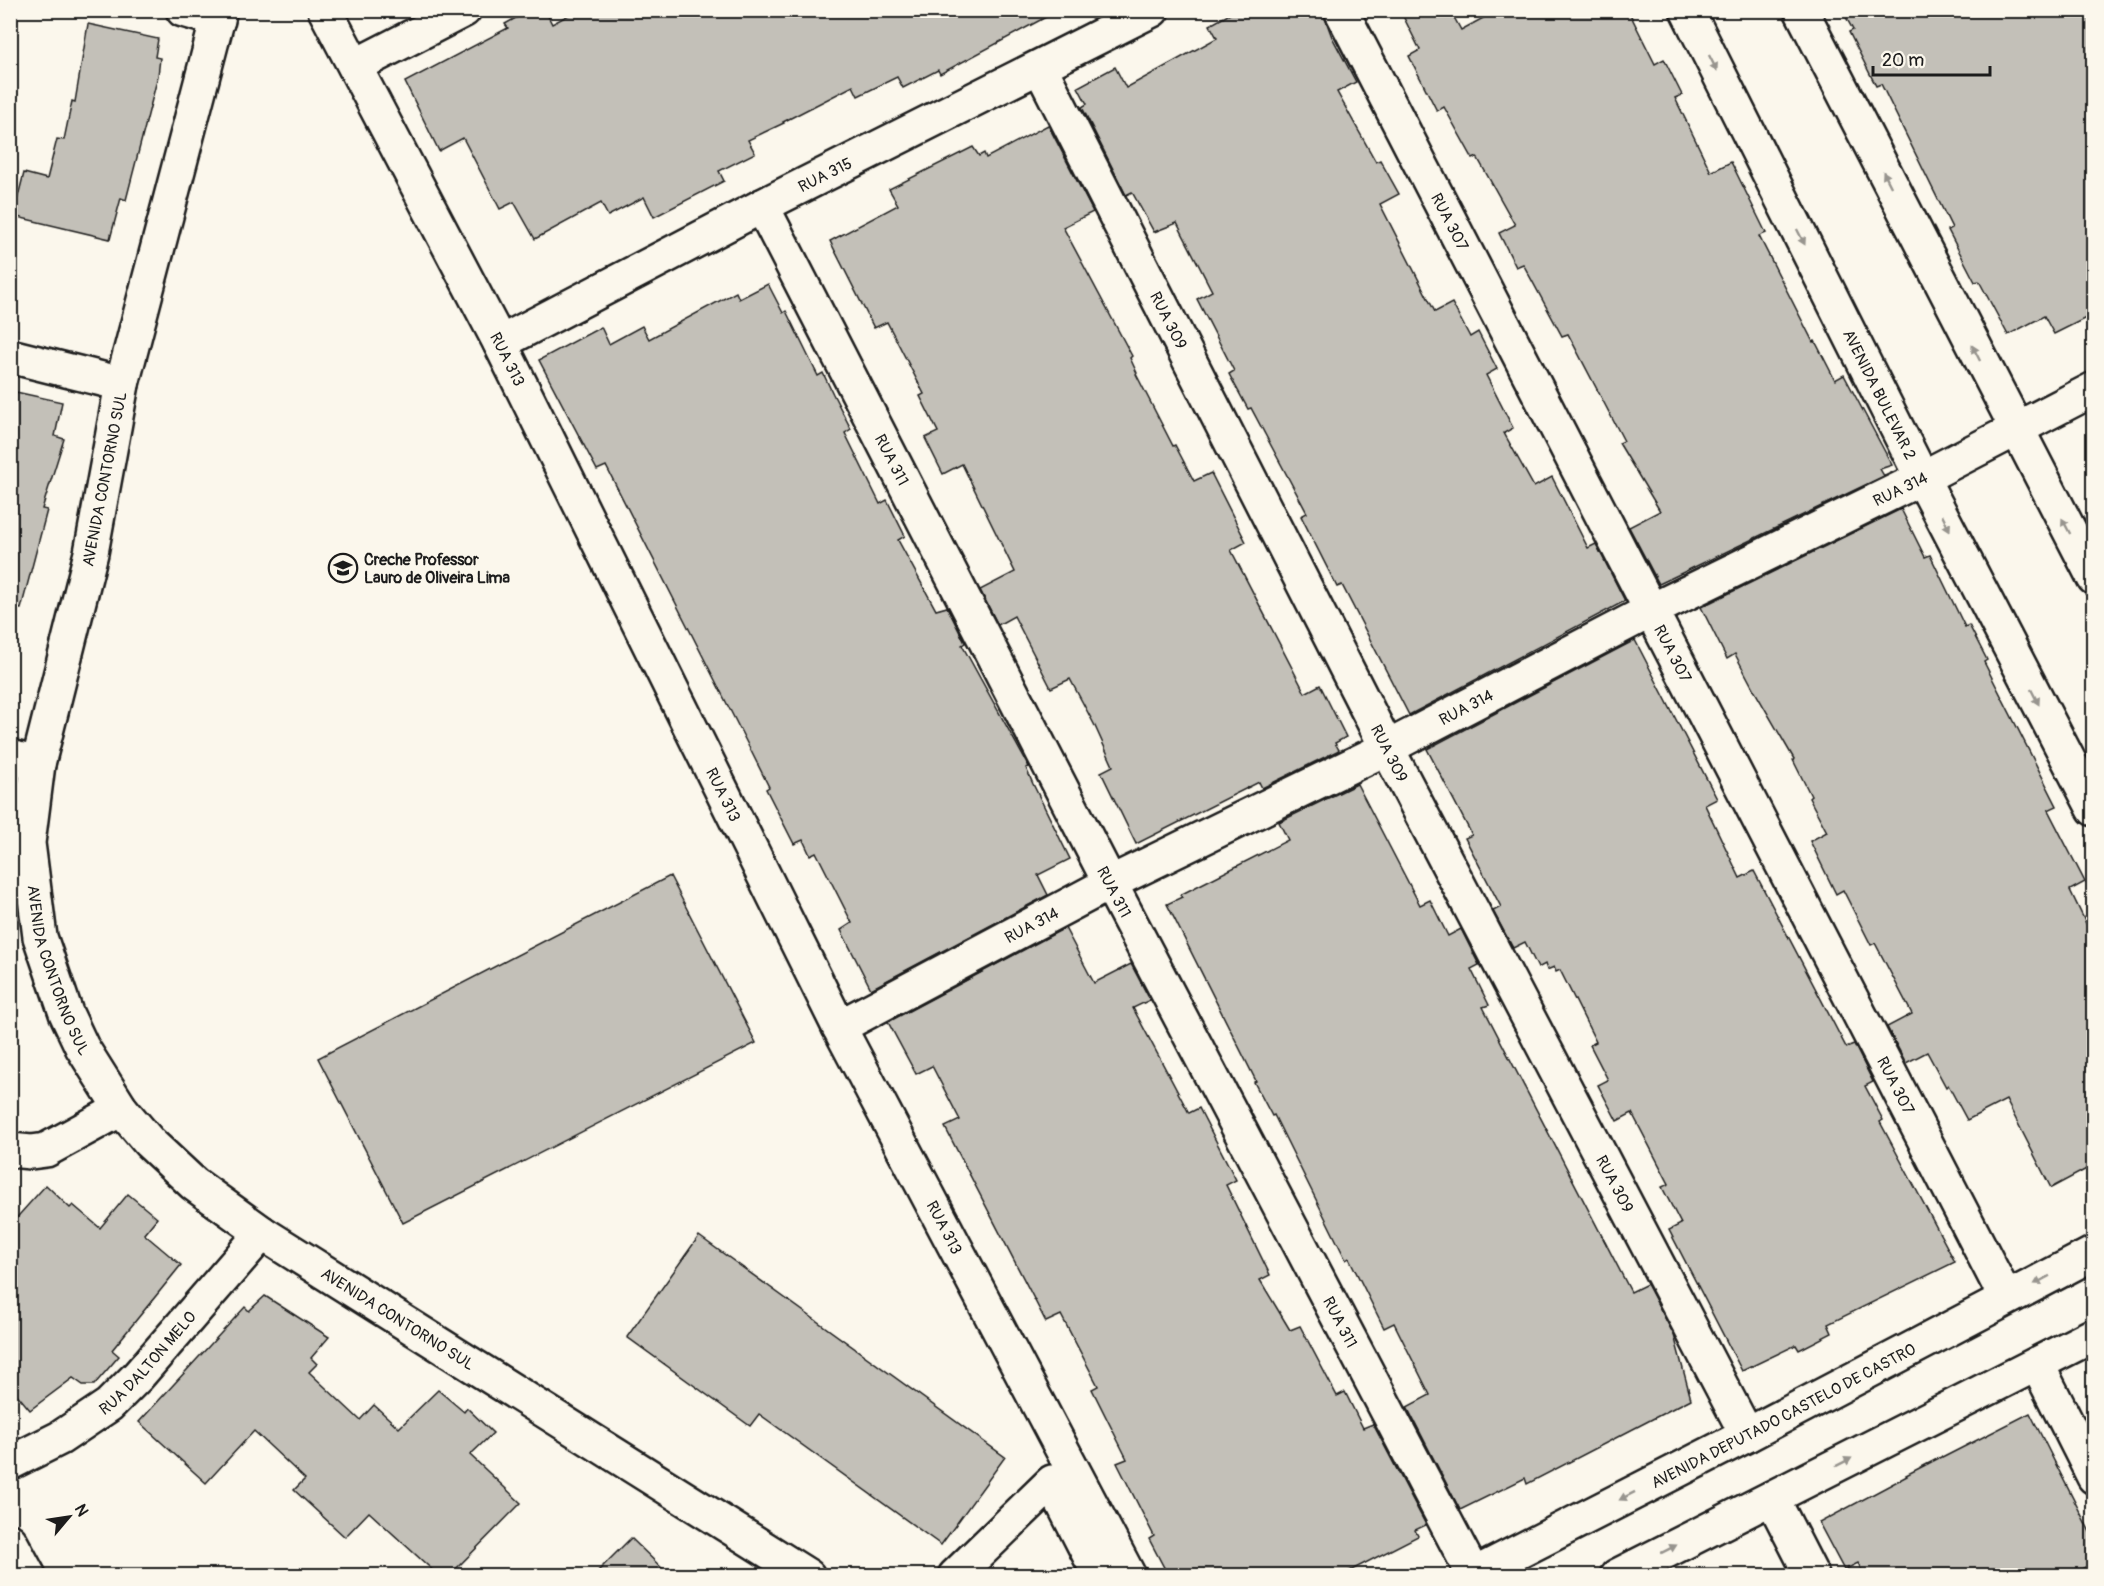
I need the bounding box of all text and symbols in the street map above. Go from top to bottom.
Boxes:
scale bar [1873,39,1990,77]
text: 20 m [1882,49,1924,72]
one-way arrow [1709,54,1718,71]
street label: RUA 315 [795,153,856,197]
one-way arrow [1883,171,1892,188]
street label: RUA 307 [1426,190,1473,255]
one-way arrow [1796,229,1806,246]
street label: RUA 309 [1145,288,1191,353]
street label: AVENIDA BULEVAR 2 [1838,326,1920,463]
street label: RUA 313 [485,329,529,390]
one-way arrow [1972,344,1981,361]
street label: AVENIDA CONTORNO SUL [78,390,132,568]
street label: RUA 311 [870,431,913,489]
street label: RUA 314 [1870,468,1931,511]
one-way arrow [1941,515,1951,532]
one-way arrow [2061,517,2071,534]
place label: Creche Professor Lauro de Oliveira Lima [364,550,511,588]
school or university icon: Creche Professor Lauro de Oliveira Lima [327,552,359,584]
street label: RUA 307 [1649,622,1696,686]
street label: RUA 314 [1436,685,1497,730]
one-way arrow [2031,688,2040,705]
street label: RUA 309 [1366,721,1412,786]
street label: RUA 313 [701,764,745,825]
street label: RUA 311 [1092,863,1135,921]
street label: AVENIDA CONTORNO SUL [22,884,94,1059]
street label: RUA 314 [1002,903,1062,948]
street label: RUA 307 [1872,1053,1919,1118]
street label: RUA 309 [1591,1152,1638,1216]
street label: RUA 313 [922,1197,966,1258]
street label: AVENIDA CONTORNO SUL [317,1264,478,1375]
one-way arrow [2033,1275,2050,1285]
street label: RUA 311 [1318,1293,1361,1351]
street label: RUA DALTON MELO [96,1307,201,1420]
street label: AVENIDA DEPUTADO CASTELO DE CASTRO [1648,1339,1919,1493]
one-way arrow [1835,1457,1852,1467]
north arrow [39,1487,99,1547]
one-way arrow [1618,1491,1635,1501]
text: N [70,1501,93,1520]
one-way arrow [1661,1545,1678,1554]

